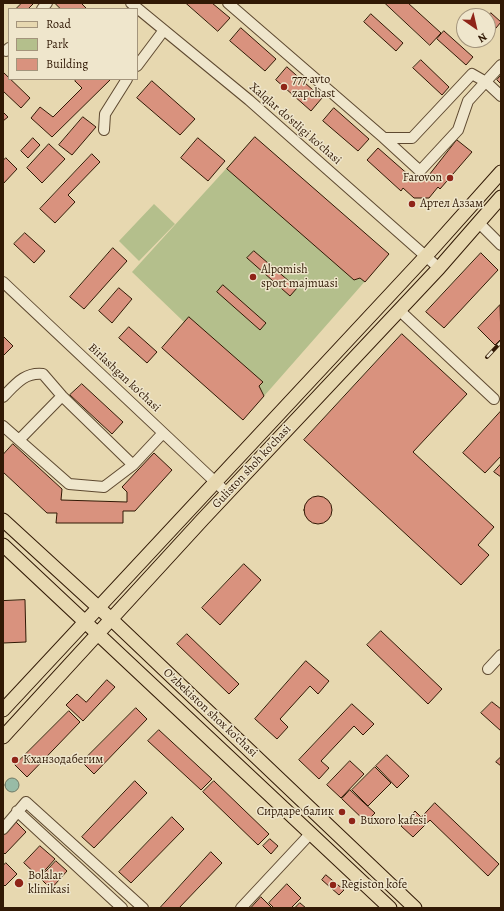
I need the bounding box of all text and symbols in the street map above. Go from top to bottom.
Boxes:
legend [8,8,138,80]
north arrow [456,8,496,48]
text: Road [46,16,71,32]
text: N [475,29,490,46]
text: Park [46,36,69,52]
text: Building [46,56,88,72]
place label: 777 avto zapchast [292,73,335,101]
street label: Xalqlar do'stligi ko'chasi [246,80,344,168]
marker: 777 avto zapchast [279,82,289,92]
place label: Farovon [403,171,442,185]
marker: Farovon [445,173,455,183]
place label: Артел Аззам [420,197,483,211]
marker: Артел Аззам [407,199,417,209]
place label: Alpomish sport majmuasi [261,263,338,291]
marker: Alpomish sport majmuasi [248,272,258,282]
street label: Birlashgan ko'chasi [85,341,163,415]
street label: Guliston shoh ko'chasi [210,422,294,512]
street label: O'zbekiston shox ko'chasi [160,666,260,760]
place label: Кханзодабегим [23,753,103,767]
marker: Кханзодабегим [10,755,20,765]
place label: Сирдаре балик [257,805,334,819]
marker: Сирдаре балик [337,807,347,817]
place label: Buxoro kafesi [360,814,427,828]
marker: Buxoro kafesi [347,816,357,826]
place label: Bolalar klinikasi [28,869,70,897]
marker: Bolalar klinikasi [13,877,25,889]
place label: Registon kofe [341,878,407,892]
marker: Registon kofe [328,880,338,890]

